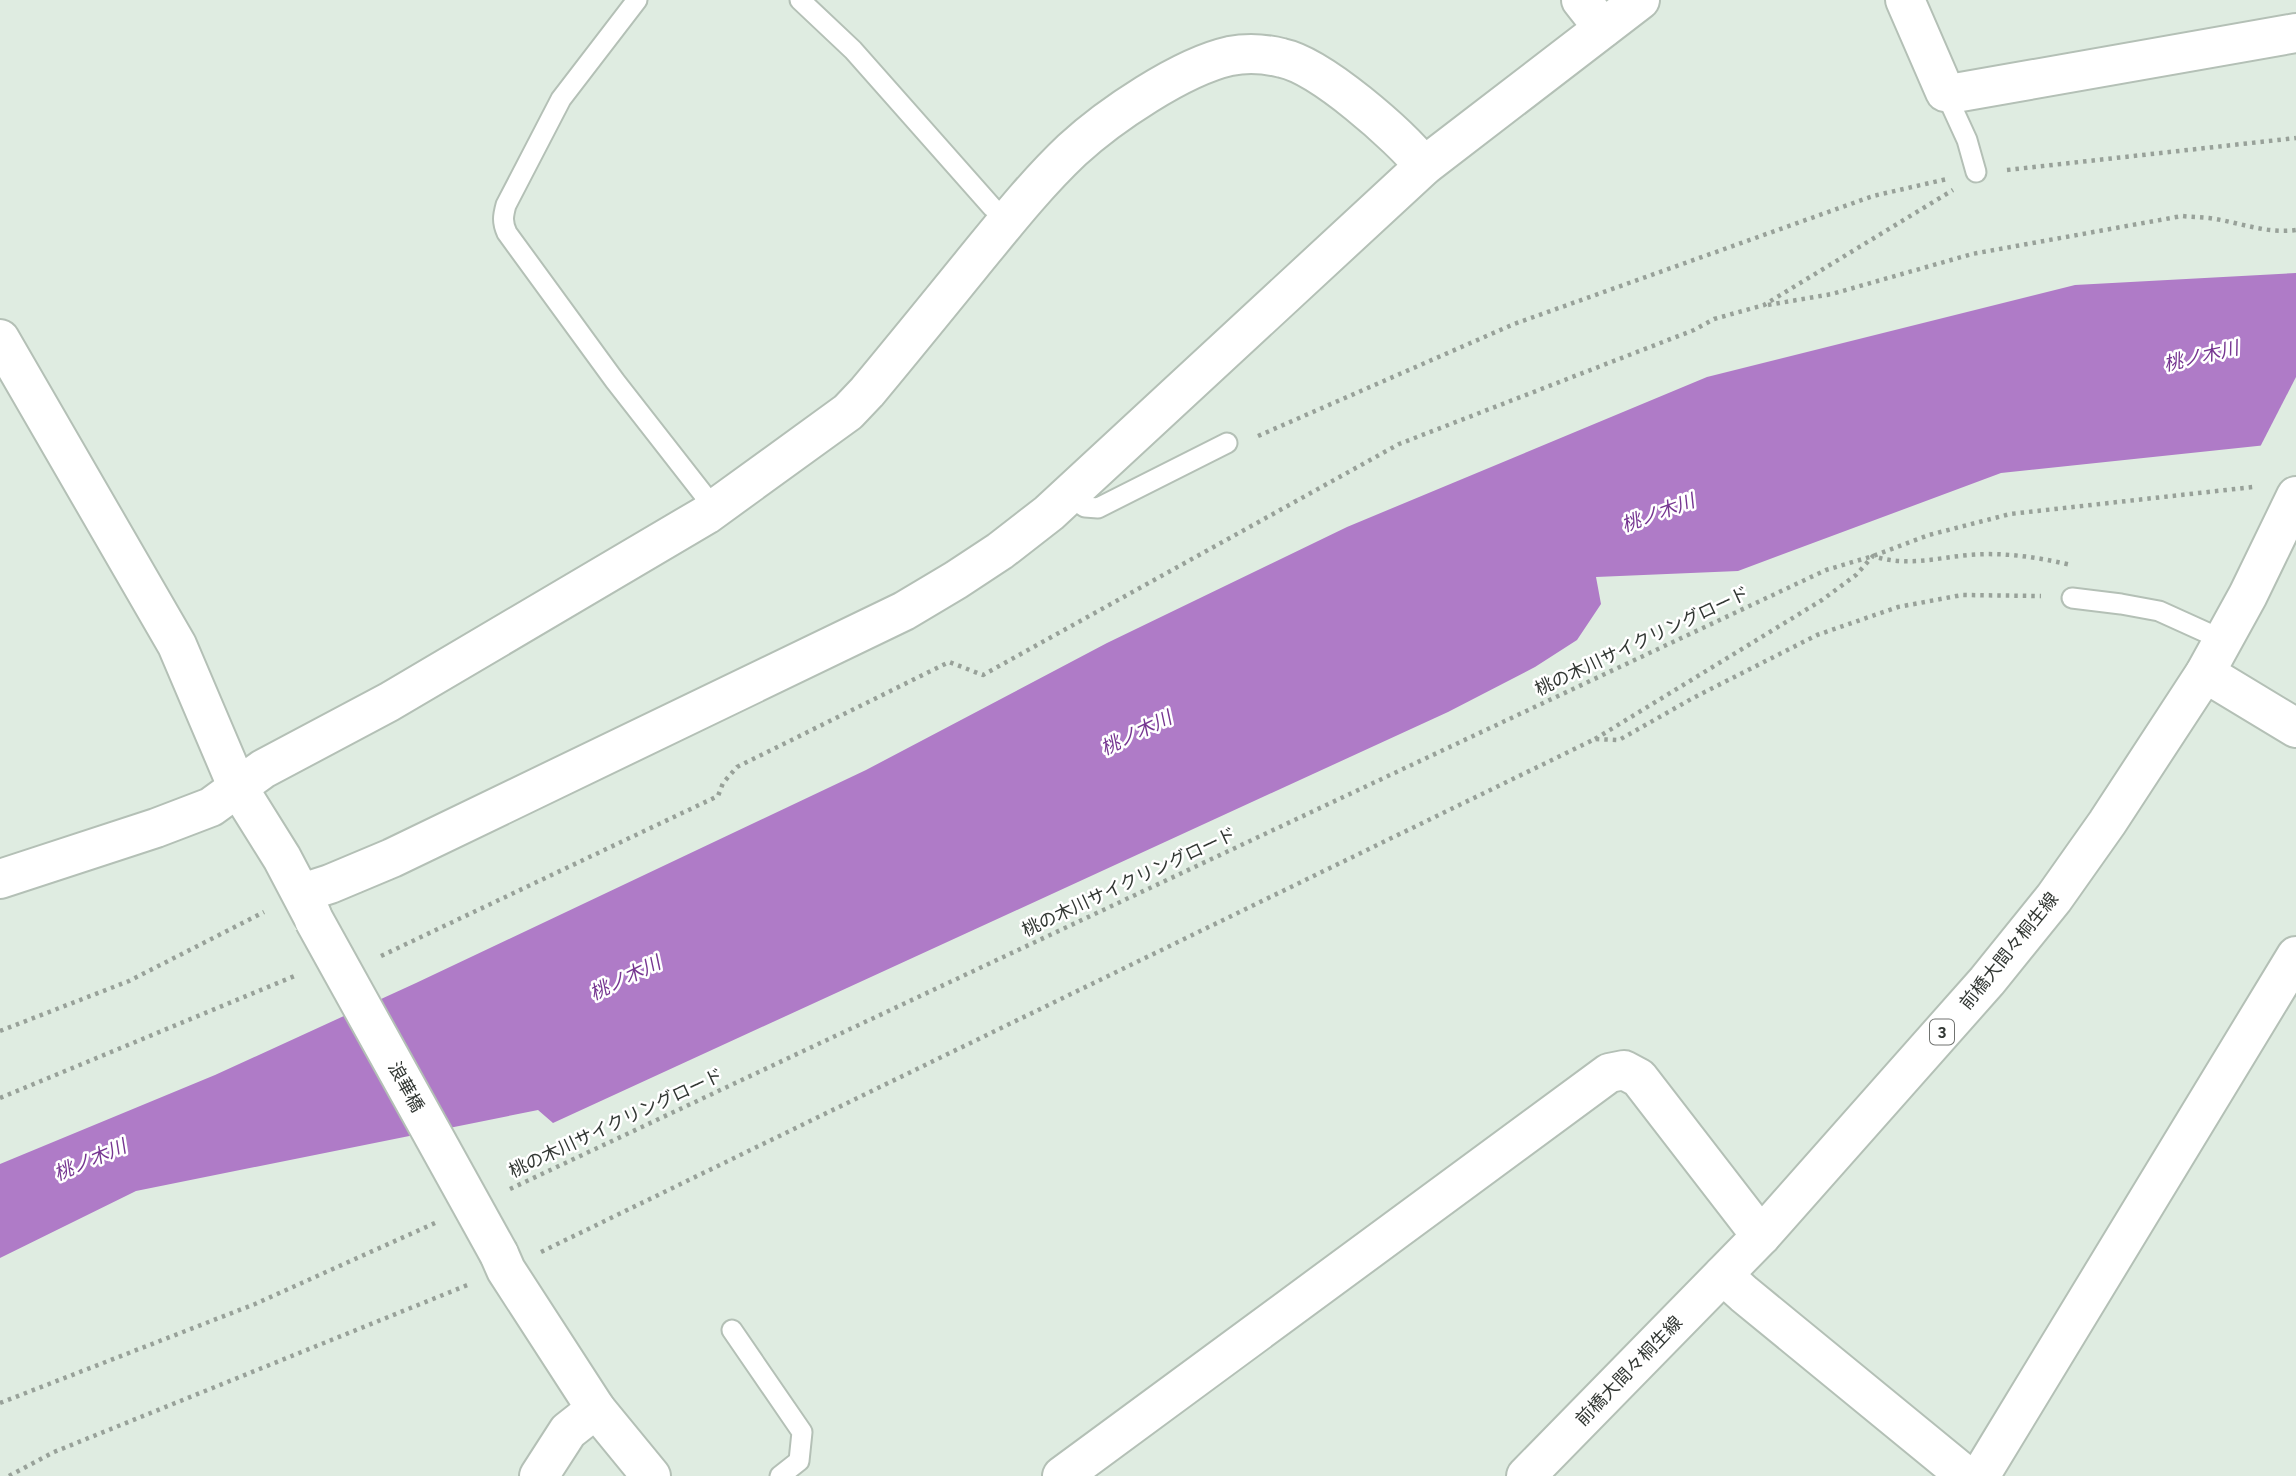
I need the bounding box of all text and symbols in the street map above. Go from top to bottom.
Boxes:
water label: 桃ノ木川 [2161,336,2243,376]
water label: 桃ノ木川 [1618,489,1700,537]
street label: 桃の木川サイクリングロード [1531,582,1753,700]
water label: 桃ノ木川 [1097,705,1177,760]
street label: 桃の木川サイクリングロード [1018,823,1240,941]
street label: 前橋大間々桐生線 [1955,888,2063,1014]
water label: 桃ノ木川 [586,950,666,1005]
road number: 3 [1930,1020,1954,1044]
street label: 浪華橋 [383,1058,429,1116]
street label: 桃の木川サイクリングロード [505,1064,727,1182]
water label: 桃ノ木川 [51,1134,131,1185]
street label: 前橋大間々桐生線 [1571,1312,1687,1430]

